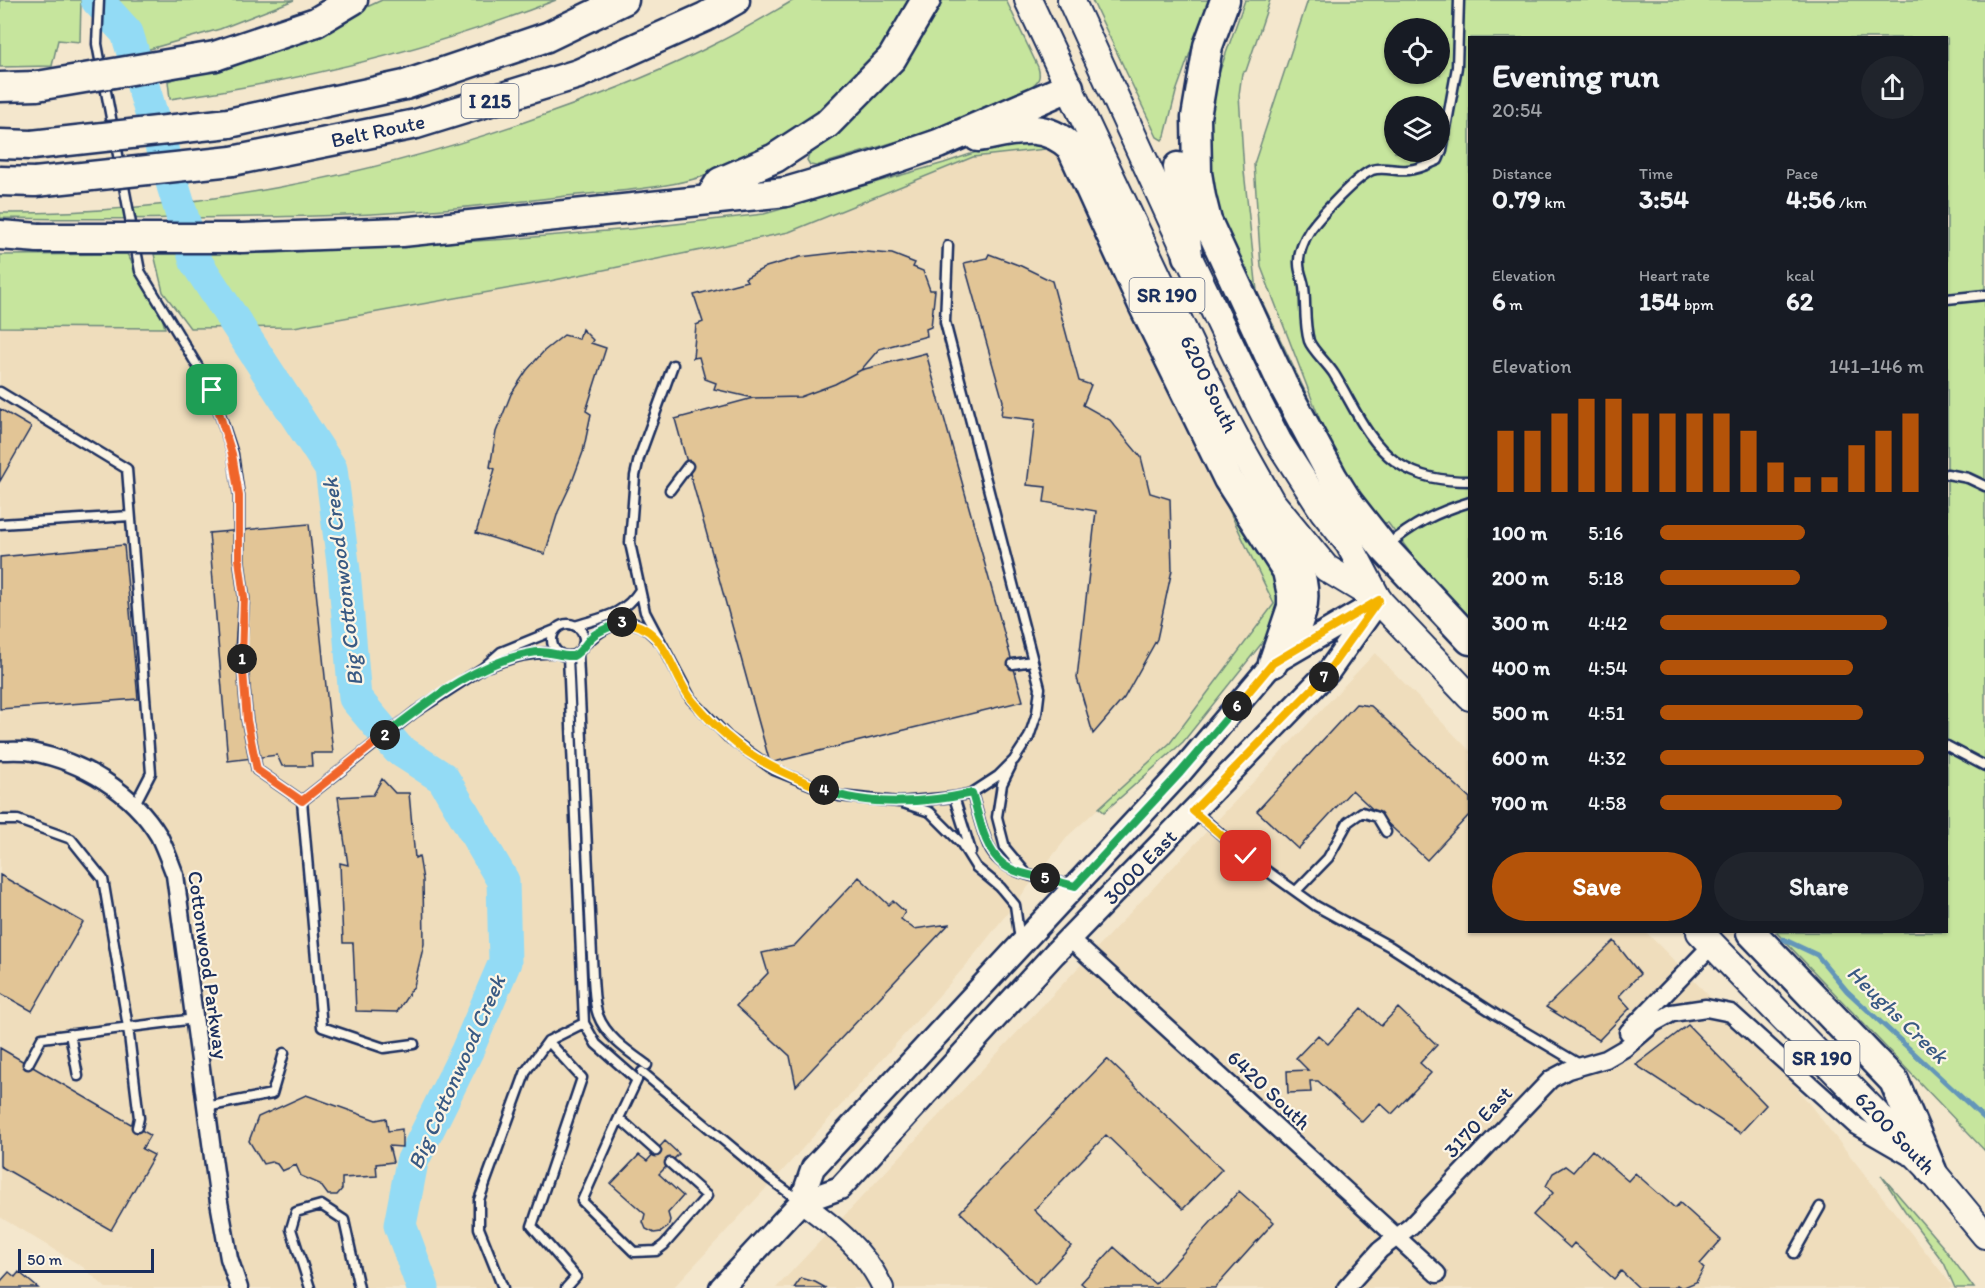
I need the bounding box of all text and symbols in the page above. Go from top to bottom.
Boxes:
map controls [1384,18,1450,162]
button: locate [1384,18,1450,84]
text: Evening run [1492,56,1659,95]
button: share [1861,56,1924,119]
road number: I 215 [462,84,518,118]
button: layers [1384,96,1450,162]
text: 20:54 [1492,98,1542,122]
street label: Belt Route [329,108,427,153]
text: Distance [1492,164,1552,183]
text: Time [1639,164,1673,183]
text: Pace [1786,164,1818,183]
text: 0.79 [1492,183,1541,215]
text: 3:54 [1639,183,1689,215]
text: 4:56 [1786,183,1835,215]
text: km [1541,193,1566,212]
text: /km [1835,193,1867,212]
text: Elevation [1492,266,1556,285]
text: Heart rate [1639,266,1710,285]
text: kcal [1786,266,1814,285]
road number: SR 190 [1130,278,1204,312]
text: 6 [1492,285,1506,317]
text: 154 [1639,285,1680,317]
text: 62 [1786,285,1813,317]
text: m [1506,295,1523,314]
text: bpm [1680,295,1714,314]
street label: 6200 South [1175,331,1244,437]
text: Elevation [1492,354,1571,378]
text: 141–146 m [1829,354,1924,378]
pin [186,364,237,415]
icon: arrive [195,373,228,406]
water label: Big Cottonwood Creek [316,475,369,688]
text: 100 m [1492,521,1547,545]
text: 5:16 [1588,521,1623,545]
text: 200 m [1492,566,1548,590]
text: 5:18 [1588,566,1624,590]
pin: 3 [607,607,637,637]
text: 300 m [1492,611,1549,635]
text: 4:42 [1588,611,1627,635]
text: 3 [618,612,626,631]
pin: 1 [227,644,257,674]
text: 1 [238,649,246,668]
text: 400 m [1492,656,1550,680]
text: 4:54 [1588,656,1627,680]
pin: 7 [1309,662,1339,692]
text: 7 [1320,667,1328,686]
pin: 6 [1222,691,1252,721]
text: 6 [1233,696,1241,715]
text: 500 m [1492,701,1548,725]
text: 4:51 [1588,701,1625,725]
pin: 2 [370,720,400,750]
text: 2 [381,725,389,744]
text: 600 m [1492,746,1549,770]
text: 4:32 [1588,746,1626,770]
pin: 4 [809,775,839,805]
text: 4 [819,780,829,799]
text: 700 m [1492,791,1548,815]
text: 4:58 [1588,791,1626,815]
street label: 3000 East [1098,824,1182,909]
pin [1220,830,1271,881]
icon: check [1229,839,1262,872]
button: Save [1492,852,1702,921]
button: Share [1714,852,1924,921]
pin: 5 [1030,863,1060,893]
text: 5 [1041,868,1049,887]
street label: Cottonwood Parkway [183,869,234,1061]
water label: Heughs Creek [1842,960,1955,1070]
water label: Big Cottonwood Creek [402,970,512,1173]
road number: SR 190 [1784,1041,1860,1075]
street label: 6420 South [1222,1045,1316,1135]
street label: 3170 East [1438,1080,1517,1163]
street label: 6200 South [1850,1086,1941,1179]
scale bar [18,1246,154,1274]
text: 50 m [27,1250,62,1269]

